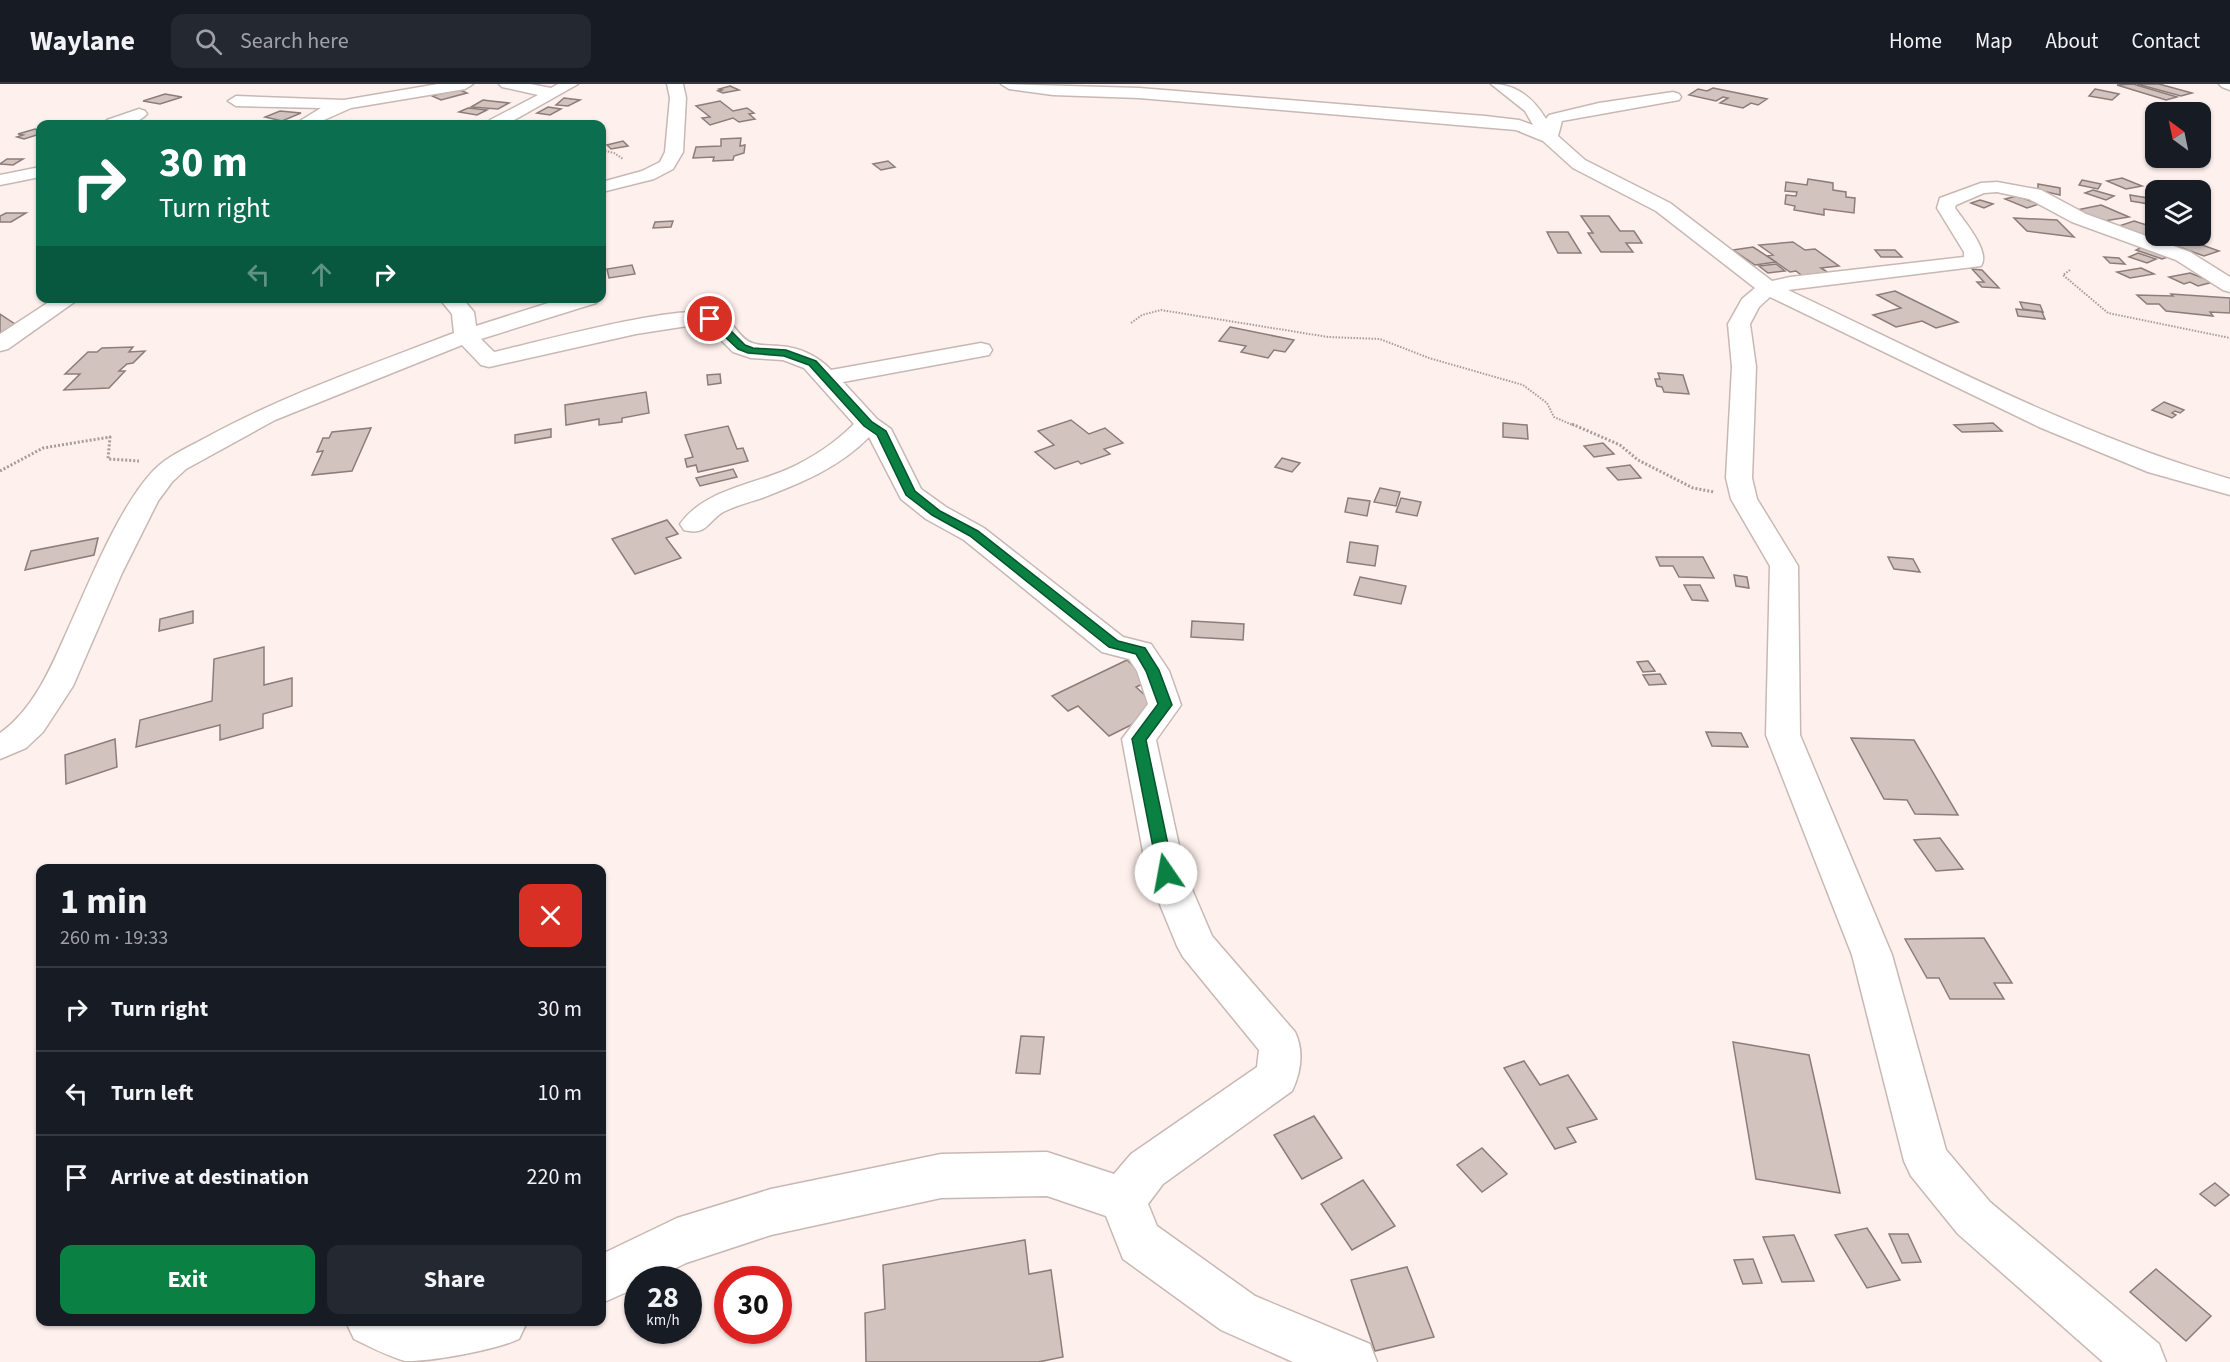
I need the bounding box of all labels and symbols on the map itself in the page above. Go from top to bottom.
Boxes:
north arrow [2145,102,2211,168]
pin [684,293,735,344]
position arrow [1134,841,1198,905]
speed limit sign: 30 [714,1266,792,1344]

